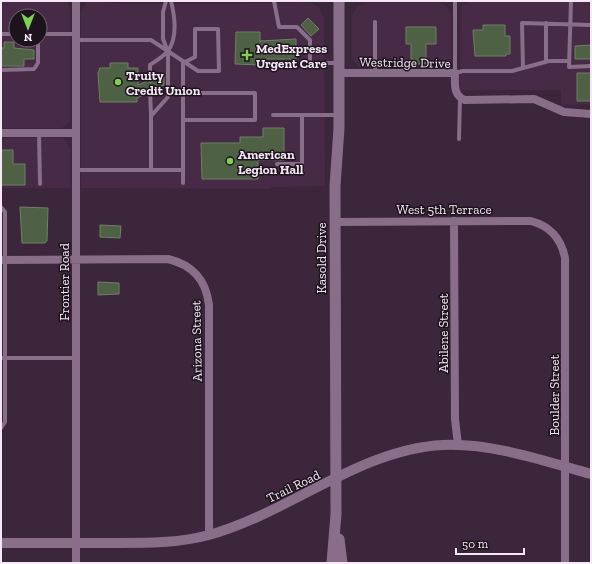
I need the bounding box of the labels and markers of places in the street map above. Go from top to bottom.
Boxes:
place label: MedExpress Urgent Care [256,41,327,71]
marker: MedExpress Urgent Care [241,49,253,61]
place label: Truity Credit Union [126,68,201,98]
marker: Truity Credit Union [113,77,123,87]
place label: American Legion Hall [238,147,304,177]
marker: American Legion Hall [225,156,235,166]

